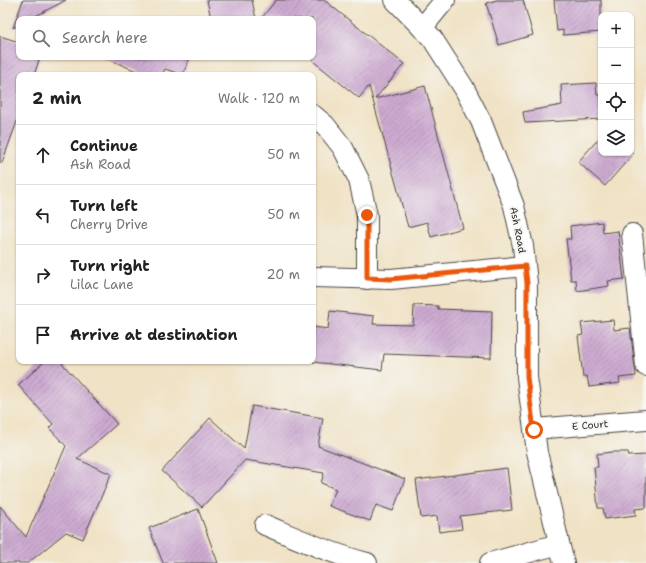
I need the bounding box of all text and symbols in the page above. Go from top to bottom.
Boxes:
map controls [598,12,634,156]
button: + [598,12,634,48]
search box [16,16,316,60]
icon: search [30,27,52,49]
text: Search here [62,28,148,48]
button: − [598,48,634,84]
button: locate [598,84,634,120]
text: 2 min [32,87,82,109]
text: Walk · 120 m [218,90,300,107]
button: layers [598,120,634,156]
text: Continue [70,136,138,156]
icon: ahead [32,144,54,166]
text: 50 m [267,146,300,163]
text: Ash Road [70,156,131,173]
text: Turn left [70,196,138,216]
icon: left [32,204,54,226]
text: 50 m [267,206,300,223]
route end [358,206,376,224]
street label: Ash Road [507,206,529,255]
text: Cherry Drive [70,216,148,233]
text: Turn right [70,256,150,276]
icon: right [32,264,54,286]
text: 20 m [267,266,300,283]
text: Lilac Lane [70,276,134,293]
icon: arrive [32,324,54,346]
text: Arrive at destination [70,325,238,345]
street label: E Court [571,417,609,433]
route start [525,421,543,439]

